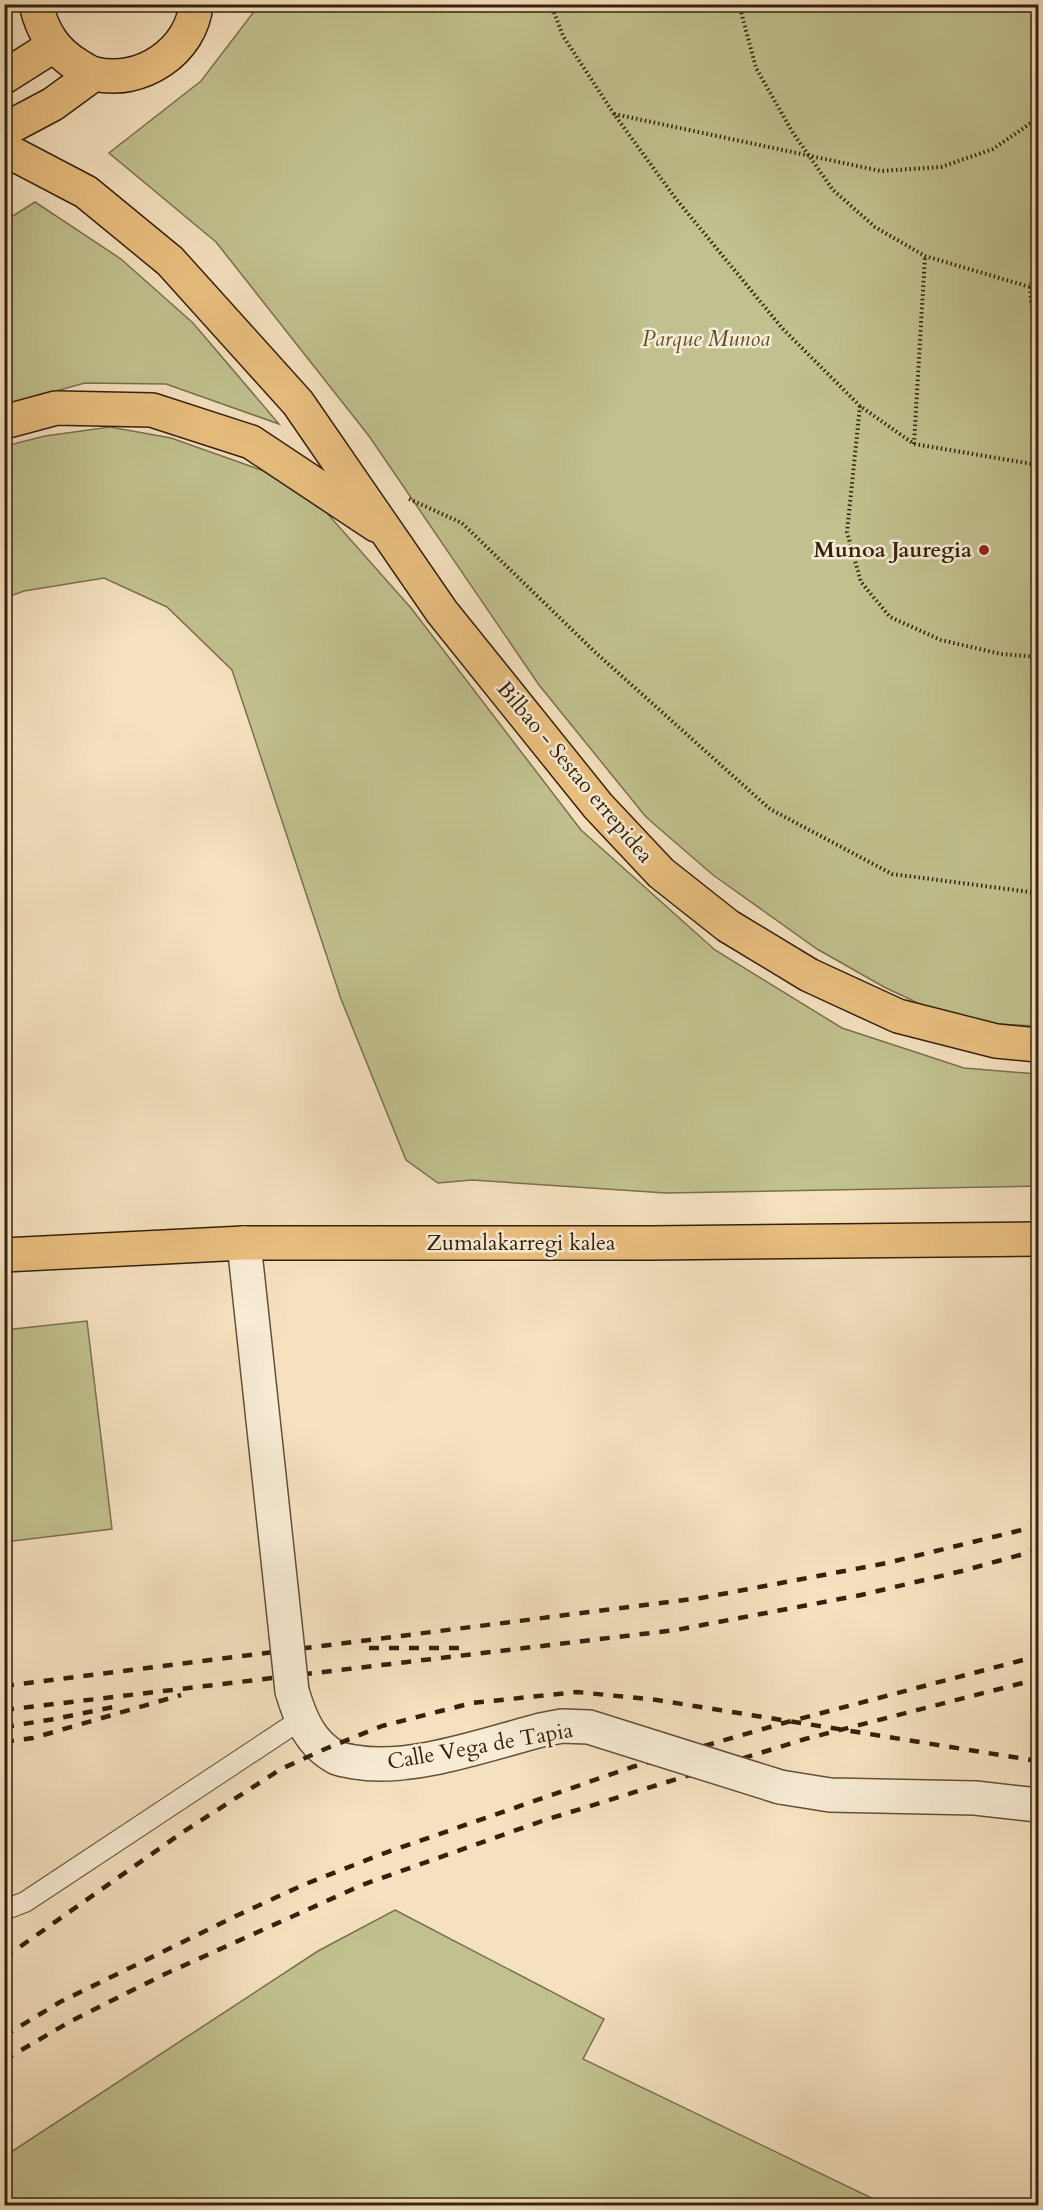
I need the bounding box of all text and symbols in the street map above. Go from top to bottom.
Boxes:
park label: Parque Munoa [642,324,770,354]
place label: Munoa Jauregia [814,535,972,565]
marker: Munoa Jauregia [977,543,991,557]
street label: Bilbao - Sestao errepidea [490,675,661,870]
street label: Zumalakarregi kalea [426,1228,616,1258]
street label: Calle Vega de Tapia [385,1715,576,1777]

